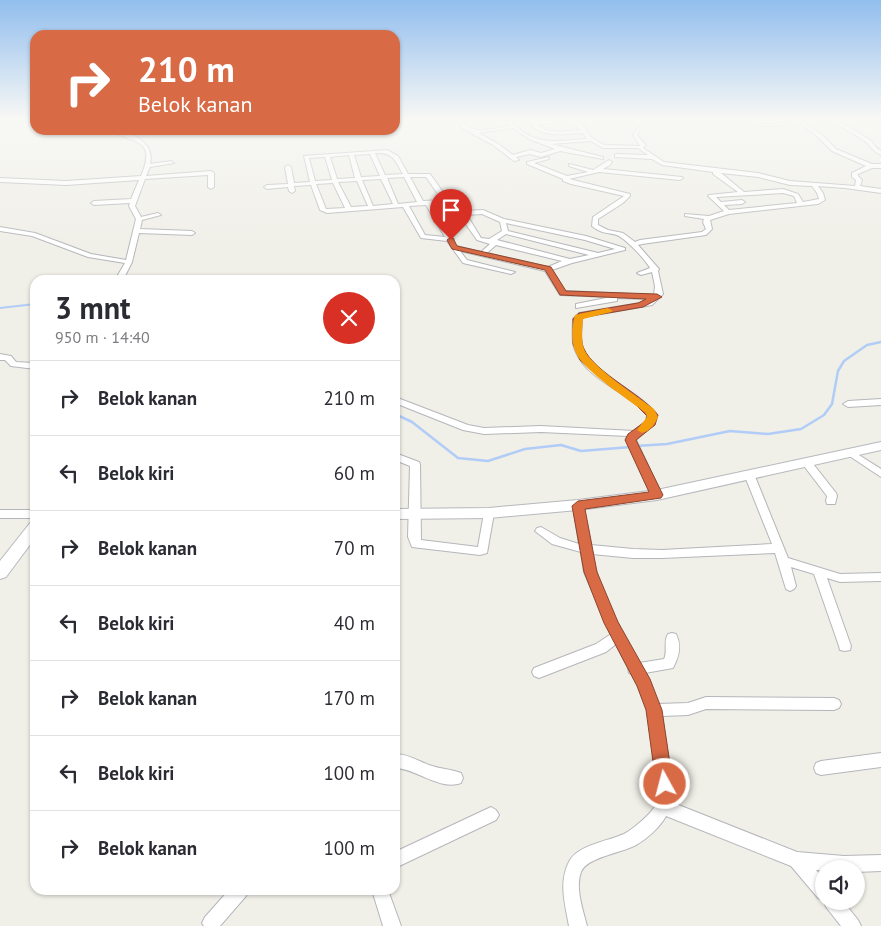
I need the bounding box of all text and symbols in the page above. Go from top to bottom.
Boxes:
text: 210 m [138,46,235,92]
icon: right [55,50,120,115]
text: Belok kanan [138,90,252,118]
pin [430,189,472,240]
icon: arrive [437,196,465,224]
text: 3 mnt [55,288,131,327]
button: close [323,292,375,344]
text: 950 m · 14:40 [55,327,150,347]
icon: right [55,384,83,412]
text: Belok kanan [98,386,197,410]
text: 210 m [323,386,375,410]
icon: left [55,459,83,487]
text: Belok kiri [98,461,174,485]
text: 60 m [334,461,375,485]
icon: right [55,534,83,562]
text: Belok kanan [98,536,197,560]
text: 70 m [334,536,375,560]
icon: left [55,609,83,637]
text: Belok kiri [98,611,174,635]
text: 40 m [334,611,375,635]
icon: right [55,684,83,712]
text: Belok kanan [98,686,197,710]
text: 170 m [323,686,375,710]
position arrow [638,757,690,809]
icon: left [55,759,83,787]
text: Belok kiri [98,761,174,785]
text: 100 m [323,761,375,785]
icon: right [55,834,83,862]
text: Belok kanan [98,836,197,860]
text: 100 m [323,836,375,860]
map controls [815,860,865,910]
button: sound [815,860,865,910]

